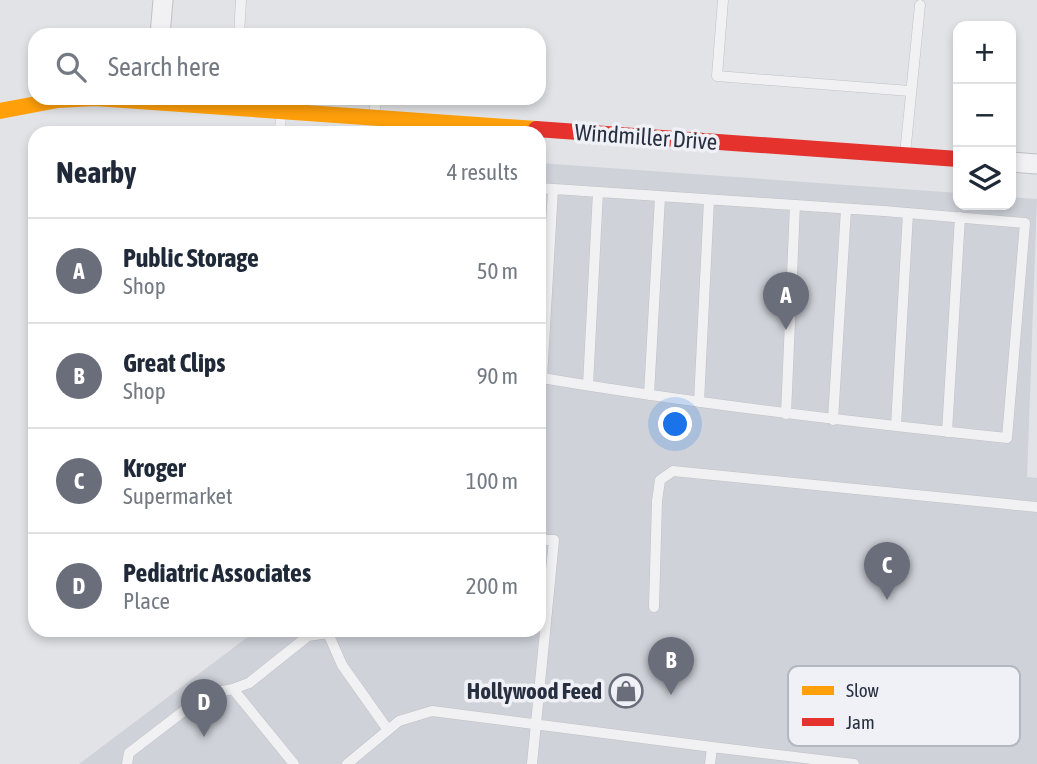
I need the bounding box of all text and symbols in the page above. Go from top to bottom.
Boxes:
map controls [953,21,1016,210]
button: + [953,21,1016,84]
search box [28,28,546,105]
icon: search [52,48,90,86]
text: Search here [108,52,220,82]
button: − [953,84,1016,147]
street label: Windmiller Drive [574,119,718,155]
button: layers [953,147,1016,210]
text: Nearby [56,155,136,189]
text: 4 results [447,159,518,185]
text: Public Storage [123,243,259,273]
text: A [73,258,85,284]
text: 50 m [477,258,518,284]
pin: A [763,272,809,330]
text: Shop [123,273,166,299]
text: Great Clips [123,348,225,378]
text: B [74,363,84,389]
text: 90 m [477,363,518,389]
text: Shop [123,378,166,404]
your location [658,407,692,441]
text: Kroger [123,453,186,483]
text: C [74,468,84,494]
text: 100 m [466,468,518,494]
text: Supermarket [123,483,233,509]
pin: C [864,542,910,600]
text: Pediatric Associates [123,558,311,588]
text: D [73,573,85,599]
text: 200 m [466,573,518,599]
text: Place [123,588,170,614]
pin: B [648,637,694,695]
legend [788,666,1020,746]
shop icon: Hollywood Feed [607,672,645,710]
place label: Hollywood Feed [467,678,602,704]
pin: D [181,679,227,737]
text: Slow [846,679,880,701]
text: Jam [846,711,875,733]

